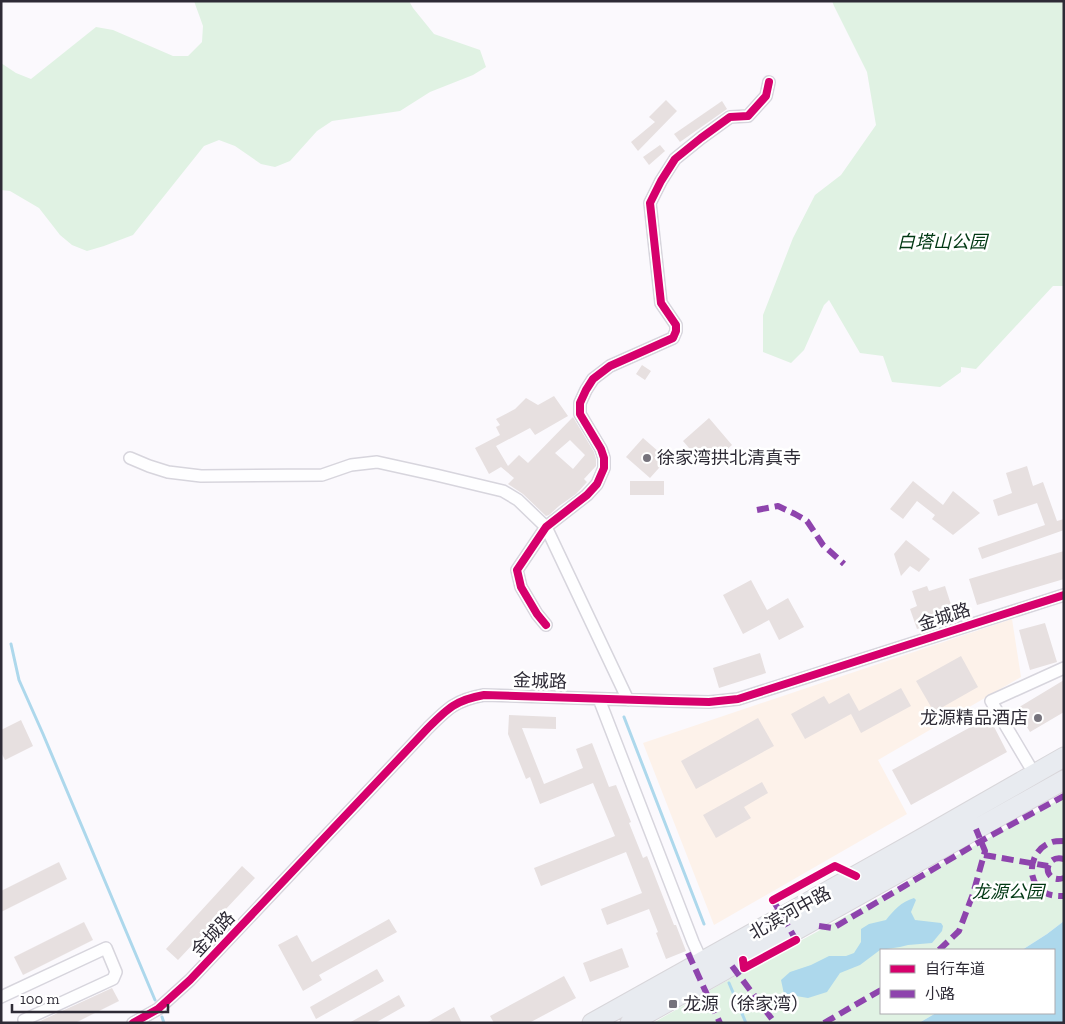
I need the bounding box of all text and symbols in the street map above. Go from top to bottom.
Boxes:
park label: 白塔山公园 [897,231,990,253]
place label: 徐家湾拱北清真寺 [657,447,801,469]
marker: 徐家湾拱北清真寺 [641,452,653,464]
street label: 金城路 [915,598,973,636]
street label: 金城路 [513,669,567,693]
place label: 龙源精品酒店 [920,707,1028,729]
marker: 龙源精品酒店 [1032,712,1044,724]
park label: 龙源公园 [972,881,1047,903]
street label: 北滨河中路 [745,882,835,944]
street label: 金城路 [187,907,239,961]
legend [880,949,1055,1014]
text: 自行车道 [925,960,985,978]
scale bar [12,982,169,1014]
text: 小路 [925,985,955,1003]
text: 100 m [20,990,59,1008]
place label: 龙源（徐家湾） [683,993,809,1015]
marker: 龙源（徐家湾） [667,998,679,1010]

